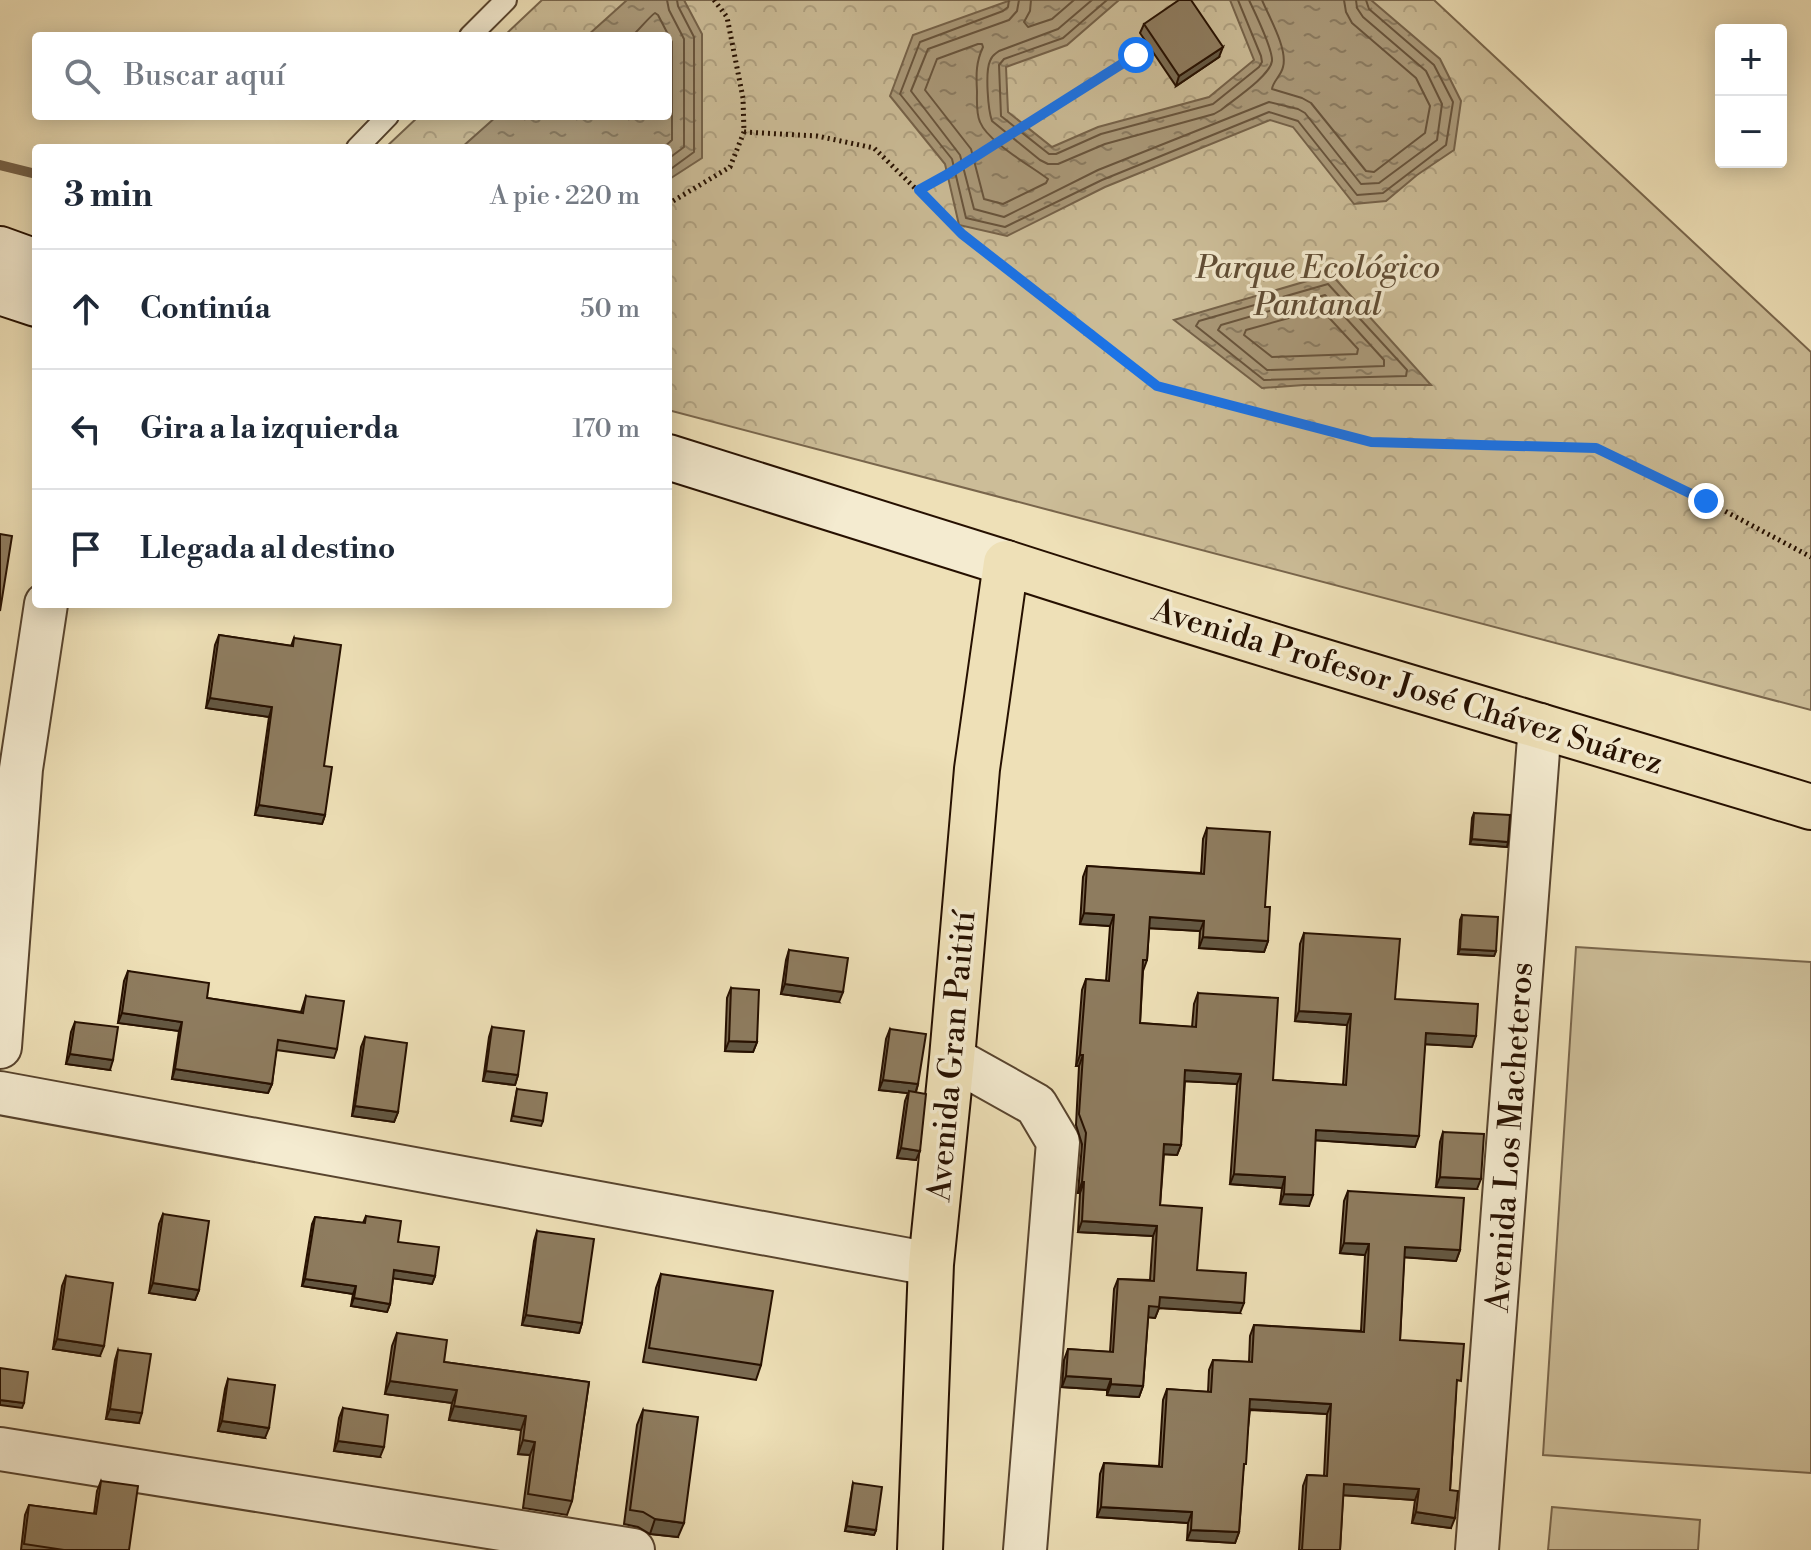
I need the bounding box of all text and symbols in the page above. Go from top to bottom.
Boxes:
map controls [1715,24,1787,168]
button: + [1715,24,1787,96]
search box [32,32,672,120]
route start [1118,37,1154,73]
icon: search [60,54,104,98]
text: Buscar aquí [124,57,286,95]
button: − [1715,96,1787,168]
text: 3 min [64,175,153,217]
text: A pie · 220 m [490,180,640,212]
park label: Parque Ecológico Pantanal [1195,248,1440,325]
icon: ahead [64,287,108,331]
text: Continúa [140,290,271,328]
text: 50 m [580,293,640,325]
icon: left [64,407,108,451]
text: Gira a la izquierda [140,410,399,448]
text: 170 m [572,413,640,445]
route end [1688,483,1724,519]
icon: arrive [64,527,108,571]
text: Llegada al destino [140,530,395,568]
street label: Avenida Profesor José Chávez Suárez [1147,590,1668,784]
street label: Avenida Gran Paitití [919,908,985,1204]
street label: Avenida Los Macheteros [1478,961,1542,1314]

